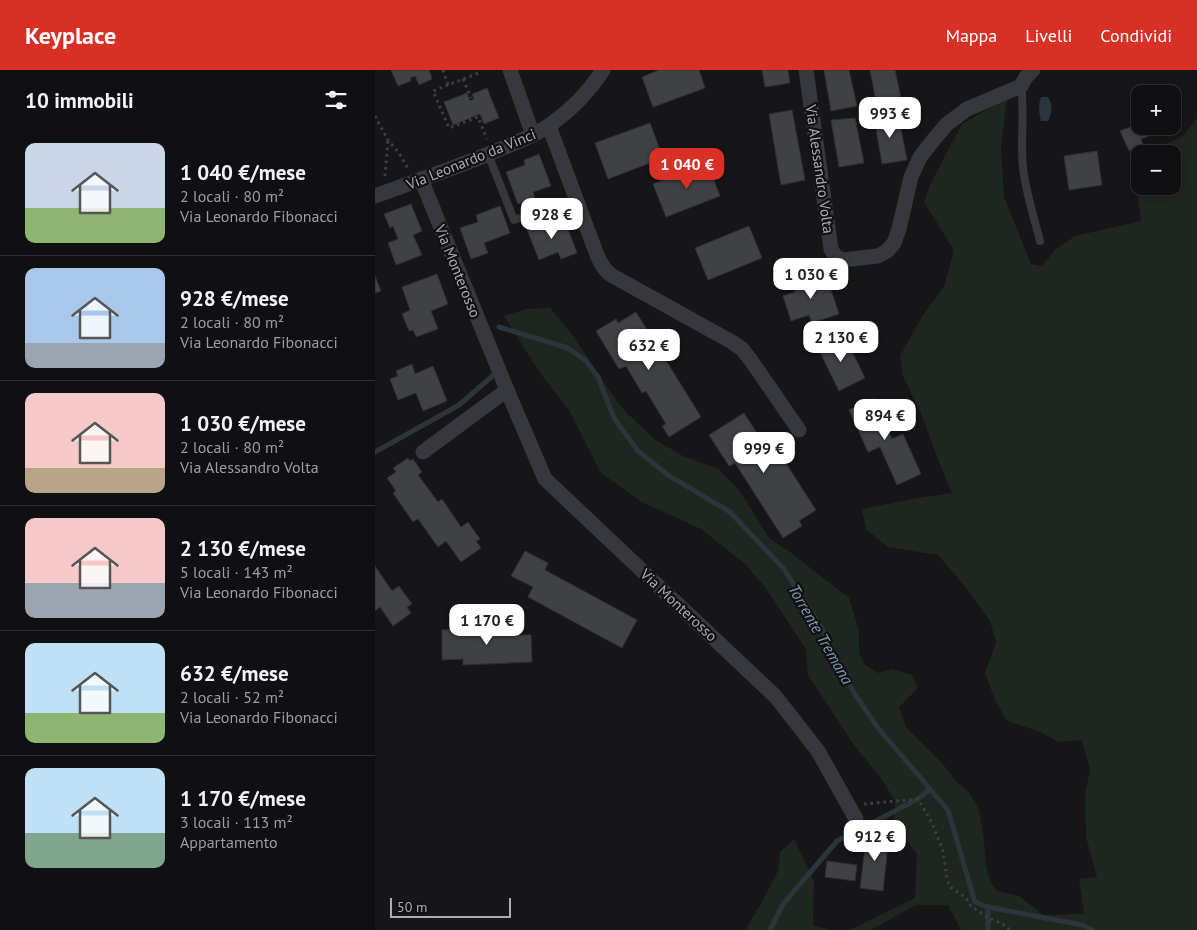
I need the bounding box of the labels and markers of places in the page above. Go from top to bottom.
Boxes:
pin: 993 € [855,97,925,139]
pin: 1 040 € [641,148,733,190]
pin: 928 € [517,198,587,240]
pin: 1 030 € [765,258,857,300]
pin: 2 130 € [795,320,887,363]
pin: 632 € [614,328,684,371]
pin: 894 € [850,398,920,441]
pin: 999 € [729,432,799,474]
pin: 1 170 € [441,604,533,646]
pin: 912 € [840,820,910,862]

